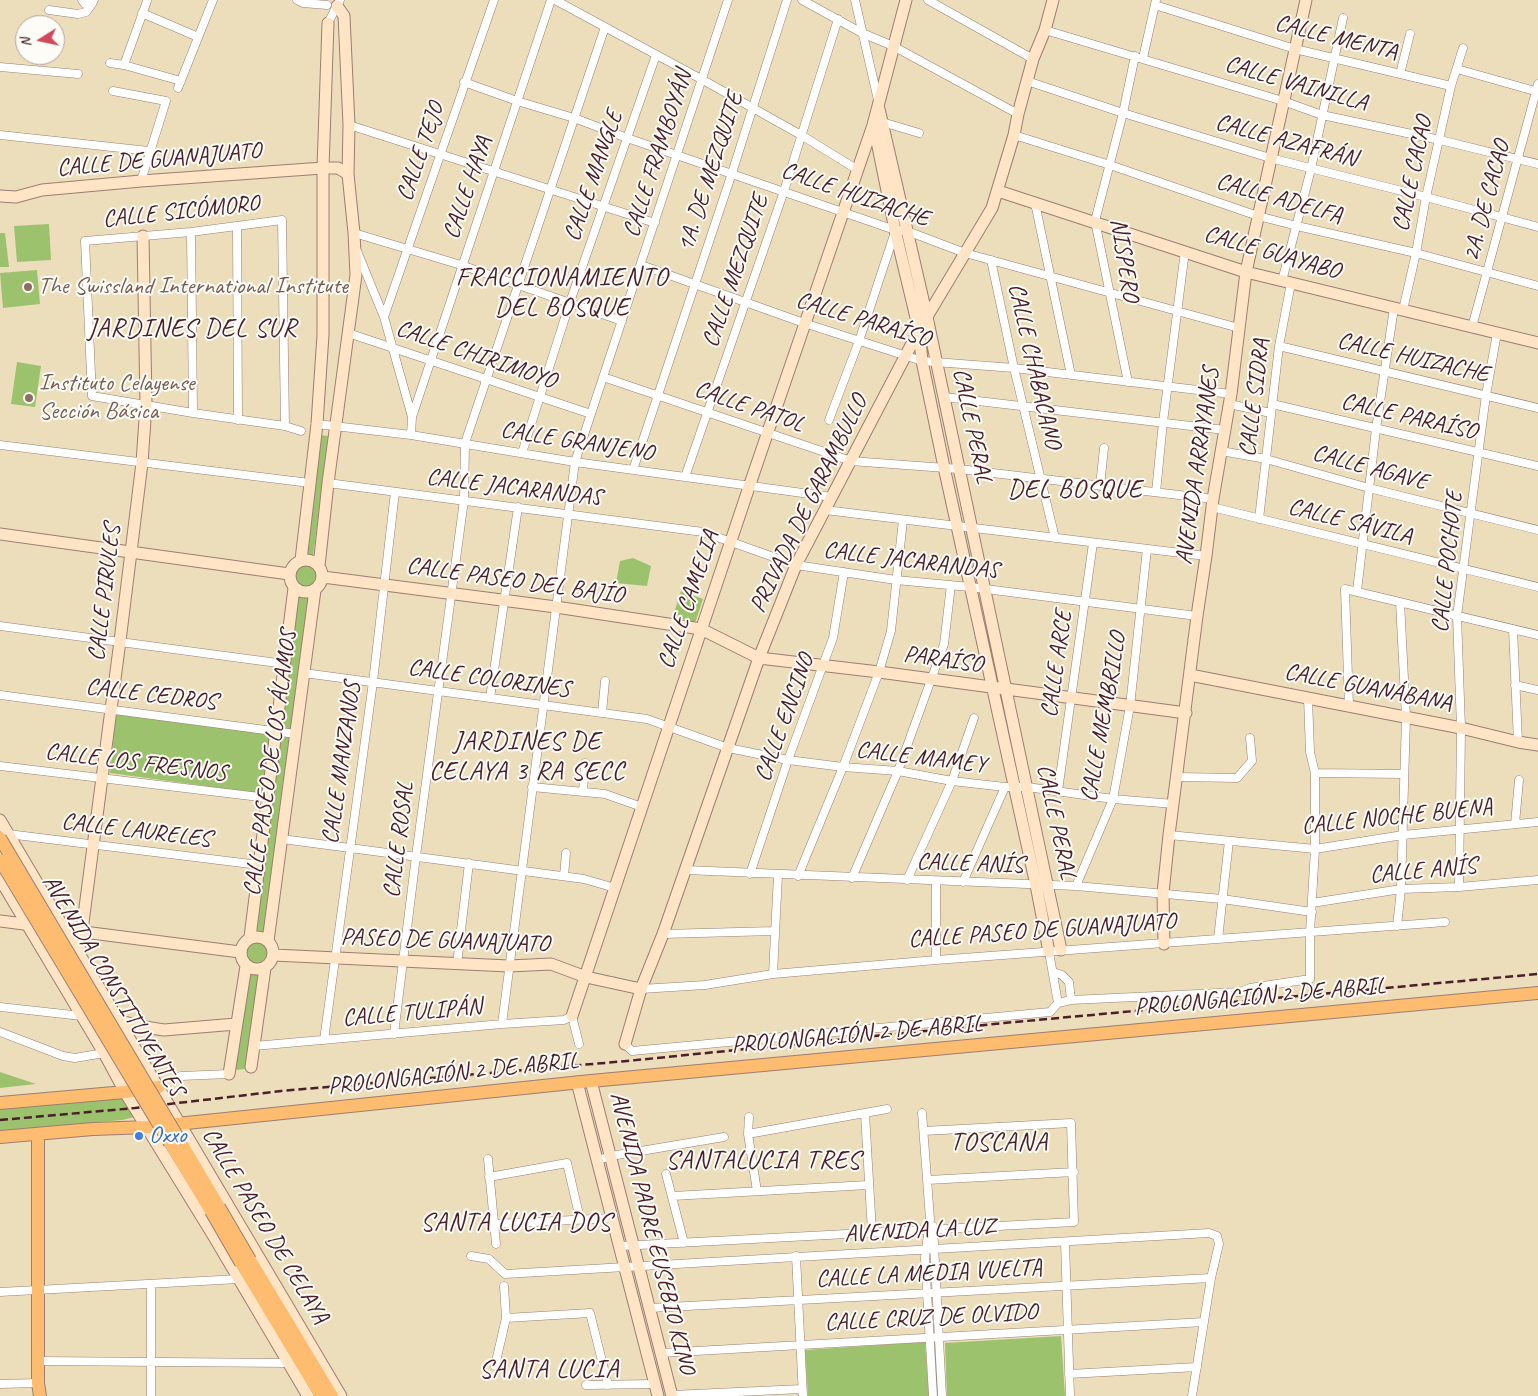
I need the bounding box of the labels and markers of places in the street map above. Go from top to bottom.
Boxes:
place label: The Swissland International Institute [38,273,348,301]
marker: The Swissland International Institute [22,281,34,293]
place label: Instituto Celayense Sección Básica [39,370,195,426]
marker: Instituto Celayense Sección Básica [23,392,35,404]
place label: Oxxo [149,1122,187,1150]
marker: Oxxo [133,1130,145,1142]

